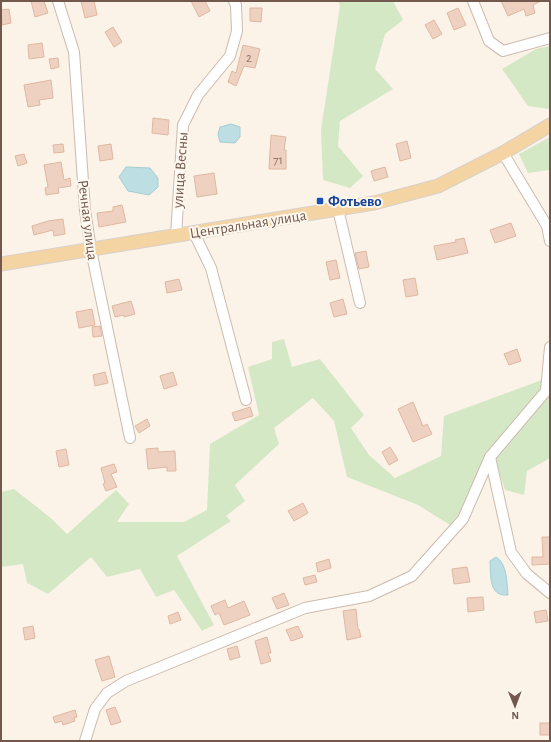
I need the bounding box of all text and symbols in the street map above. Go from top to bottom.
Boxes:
house number: 2 [246,52,252,65]
street label: улица Весны [170,131,191,210]
house number: 71 [273,154,283,167]
street label: Речная улица [75,179,100,261]
place label: Фотьево [328,194,382,209]
marker: Фотьево [315,196,325,206]
street label: Центральная улица [189,208,308,241]
north arrow [495,686,535,726]
text: N [511,710,519,721]

